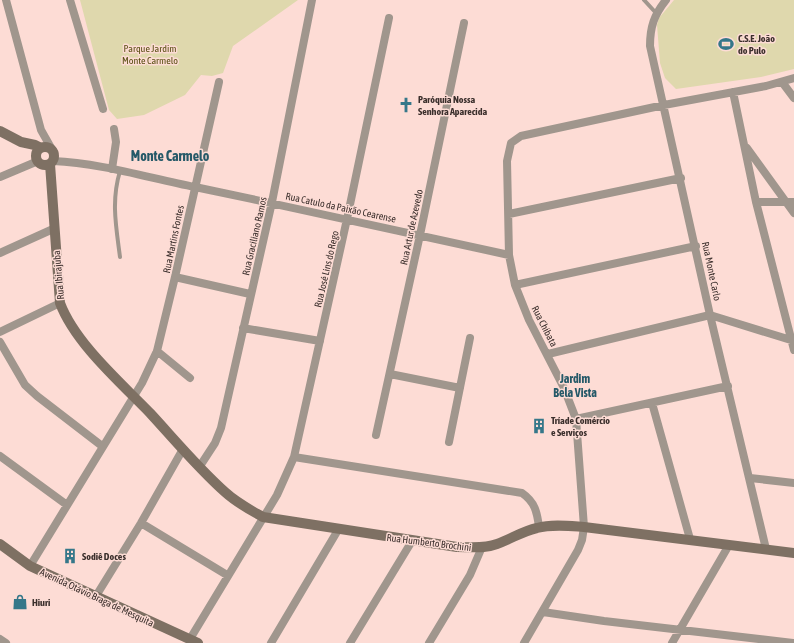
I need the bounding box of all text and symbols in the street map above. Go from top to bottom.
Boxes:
place label: C.S.E. João do Pulo [738,33,775,56]
sports icon: C.S.E. João do Pulo [717,35,735,53]
park label: Parque Jardim Monte Carmelo [122,43,178,66]
place label: Paróquia Nossa Senhora Aparecida [418,94,487,117]
church icon: Paróquia Nossa Senhora Aparecida [397,96,415,114]
district label: Monte Carmelo [131,148,210,164]
street label: Rua Artur de Azevedo [398,188,425,266]
street label: Rua Catulo da Paixão Cearense [285,190,398,225]
street label: Rua Graciliano Ramos [240,195,269,276]
street label: Rua Martins Fontes [161,204,186,274]
street label: Rua José Lins do Rego [312,229,341,308]
street label: Rua Monte Carlo [700,241,723,302]
street label: Rua Ibirajuba [51,250,66,300]
street label: Rua Chibata [530,304,560,349]
district label: Jardim Bela Vista [553,372,597,400]
place label: Tríade Comércio e Serviços [551,415,610,438]
building icon: Tríade Comércio e Serviços [530,417,548,435]
street label: Rua Humberto Brochini [386,532,472,553]
building icon: Sodiê Doces [61,547,79,565]
place label: Sodiê Doces [82,551,126,562]
street label: Avenida Otávio Braga de Mesquita [38,566,156,629]
shop icon: Hiuri [11,593,29,611]
place label: Hiuri [32,597,50,608]

